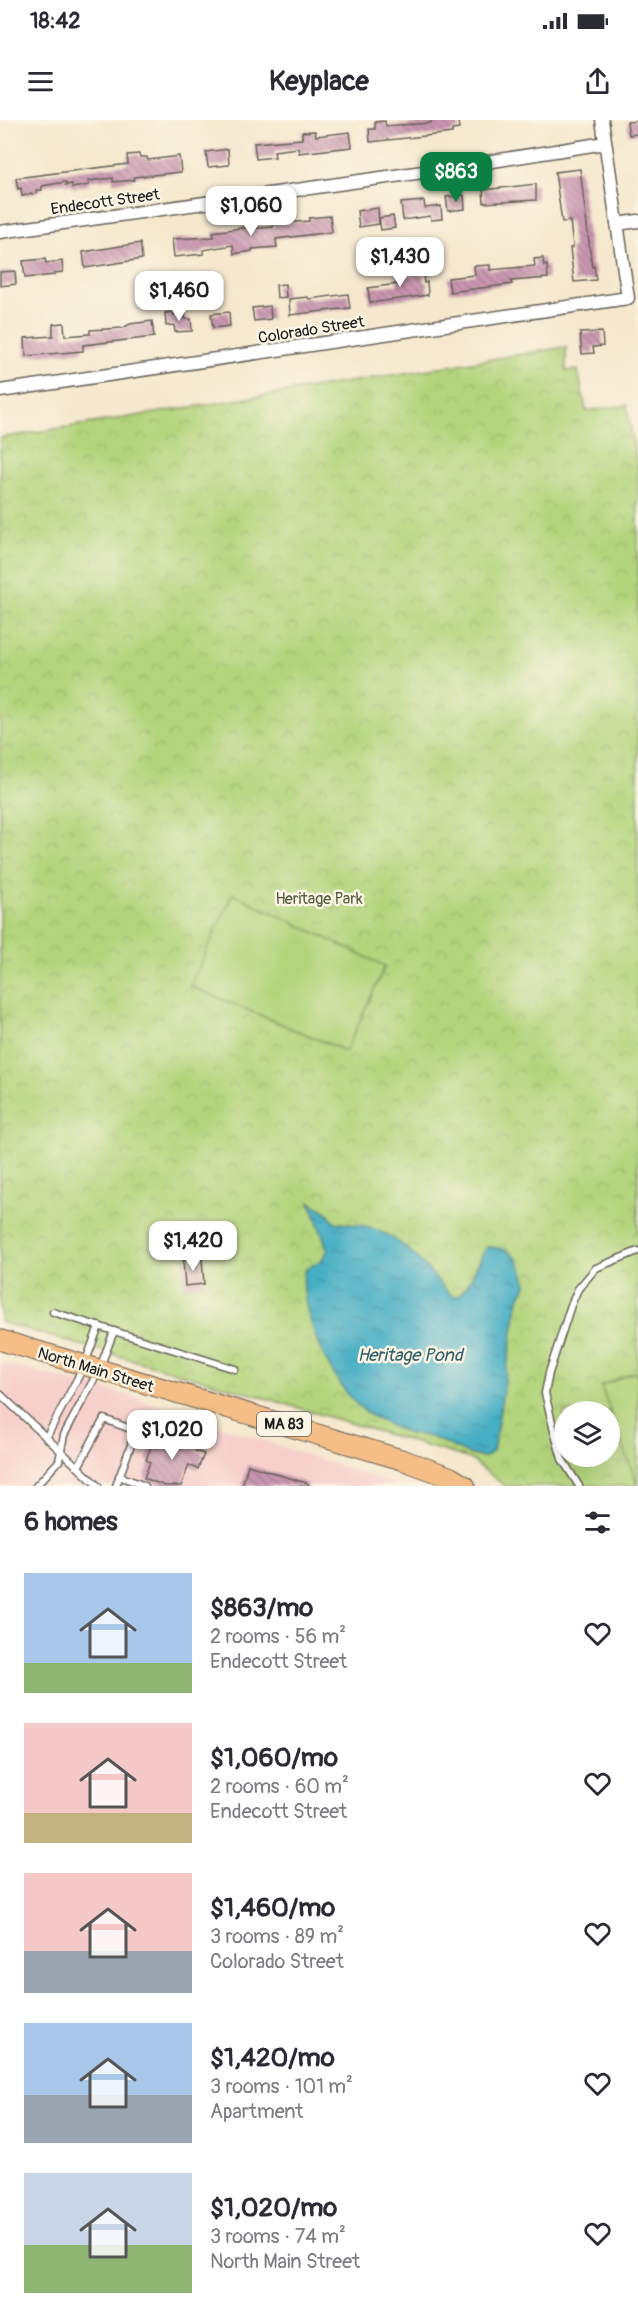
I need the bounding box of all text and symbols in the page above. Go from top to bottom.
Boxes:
text: 18:42 [30,7,81,35]
icon: menu [24,65,57,98]
text: Keyplace [269,65,369,98]
icon: share [581,65,614,98]
pin: $863 [420,152,492,203]
text: $863 [434,159,478,184]
street label: Endecott Street [49,184,161,220]
pin: $1,060 [202,186,300,237]
text: $1,060 [220,193,282,218]
pin: $1,430 [351,237,449,288]
text: $1,430 [370,244,430,269]
pin: $1,460 [130,271,228,322]
text: $1,460 [149,278,209,303]
street label: Colorado Street [257,312,366,348]
park label: Heritage Park [275,889,363,909]
pin: $1,420 [144,1221,242,1272]
text: $1,420 [163,1228,223,1253]
street label: North Main Street [35,1343,157,1397]
water label: Heritage Pond [357,1344,465,1367]
map controls [554,1401,620,1467]
button: layers [554,1401,620,1467]
pin: $1,020 [123,1410,221,1461]
road number: MA 83 [257,1412,311,1436]
text: $1,020 [141,1417,203,1442]
text: 6 homes [24,1506,118,1538]
icon: filters [581,1506,614,1539]
text: $863/mo [210,1592,313,1624]
icon: home [72,1597,144,1669]
icon: heart [581,1617,614,1650]
text: 2 rooms · 56 m² [210,1624,346,1649]
text: Endecott Street [210,1649,347,1674]
text: $1,060/mo [210,1742,338,1774]
icon: home [72,1747,144,1819]
icon: heart [581,1767,614,1800]
text: 2 rooms · 60 m² [210,1774,349,1799]
text: Endecott Street [210,1799,347,1824]
text: $1,460/mo [210,1892,335,1924]
icon: home [72,1897,144,1969]
icon: heart [581,1917,614,1950]
text: 3 rooms · 89 m² [210,1924,344,1949]
text: Colorado Street [210,1949,344,1974]
text: $1,420/mo [210,2042,335,2074]
icon: home [72,2047,144,2119]
icon: heart [581,2067,614,2100]
text: 3 rooms · 101 m² [210,2074,353,2099]
text: Apartment [210,2099,303,2124]
text: $1,020/mo [210,2192,337,2224]
icon: home [72,2197,144,2269]
icon: heart [581,2217,614,2250]
text: 3 rooms · 74 m² [210,2224,346,2249]
text: North Main Street [210,2249,360,2274]

